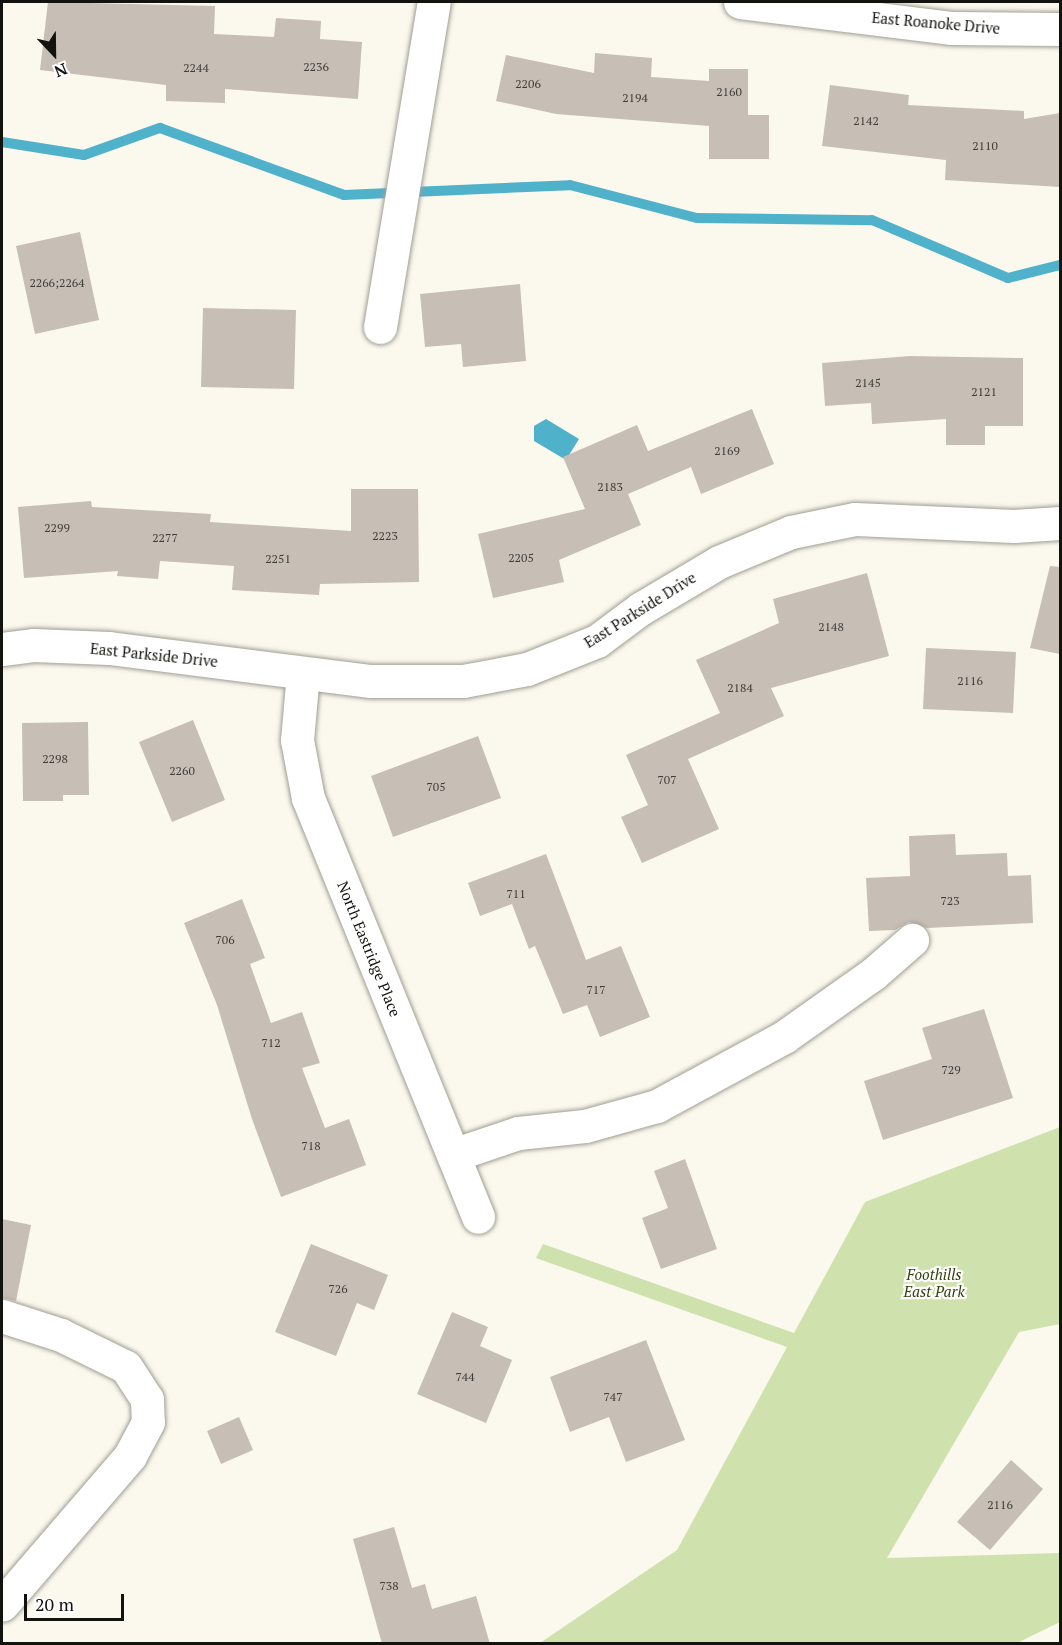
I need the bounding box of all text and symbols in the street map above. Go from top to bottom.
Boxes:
street label: East Roanoke Drive [871,8,1001,38]
north arrow [24,24,84,84]
text: N [51,58,70,83]
house number: 2236 [303,60,329,74]
house number: 2244 [183,61,209,75]
house number: 2206 [515,77,541,91]
house number: 2160 [716,85,742,99]
house number: 2194 [622,91,648,105]
house number: 2142 [853,114,879,128]
house number: 2110 [972,139,998,153]
house number: 2266;2264 [29,276,85,290]
house number: 2145 [855,376,881,390]
house number: 2121 [971,385,997,399]
house number: 2169 [714,444,740,458]
house number: 2183 [597,480,623,494]
house number: 2299 [44,521,70,535]
house number: 2223 [372,529,398,543]
house number: 2277 [152,531,178,545]
house number: 2205 [508,551,534,565]
house number: 2251 [265,552,291,566]
street label: East Parkside Drive [581,568,699,652]
house number: 2148 [818,620,844,634]
street label: East Parkside Drive [89,639,219,671]
house number: 2116 [957,674,983,688]
house number: 2184 [727,681,753,695]
house number: 2298 [42,752,68,766]
house number: 2260 [169,764,195,778]
house number: 707 [657,773,677,787]
house number: 705 [426,780,446,794]
street label: North Eastridge Place [334,879,404,1019]
house number: 711 [506,887,526,901]
house number: 723 [940,894,960,908]
house number: 706 [215,933,235,947]
house number: 717 [586,983,606,997]
house number: 712 [261,1036,281,1050]
house number: 729 [941,1063,961,1077]
house number: 718 [301,1139,321,1153]
park label: Foothills East Park [903,1265,965,1300]
house number: 726 [328,1282,348,1296]
house number: 744 [455,1370,475,1384]
house number: 747 [603,1390,623,1404]
house number: 2116 [987,1498,1013,1512]
house number: 738 [379,1579,399,1593]
scale bar [27,1582,128,1620]
text: 20 m [35,1592,74,1616]

